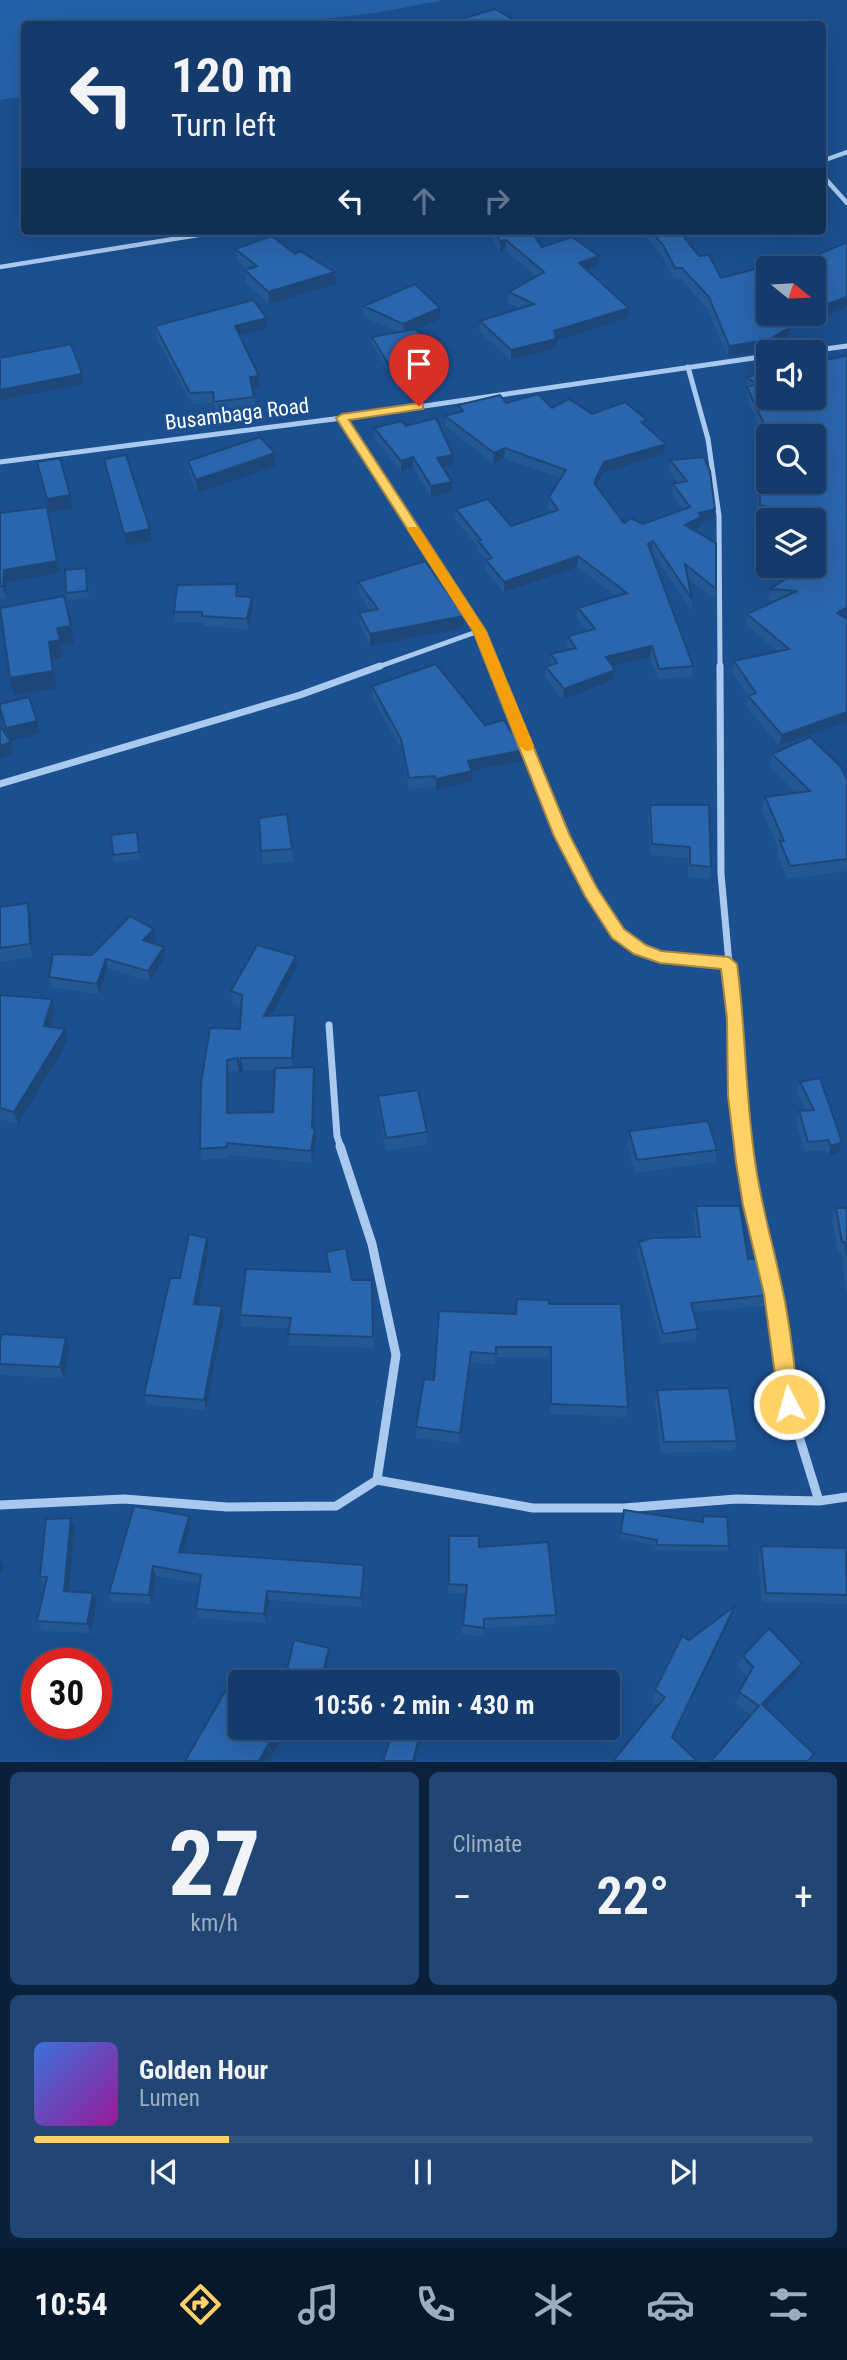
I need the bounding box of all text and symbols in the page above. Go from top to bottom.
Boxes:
text: 120 m [171,47,293,104]
icon: left [56,49,147,140]
text: Turn left [171,106,276,144]
icon: left [332,182,370,220]
icon: ahead [405,182,443,220]
icon: right [478,182,516,220]
north arrow [756,256,826,326]
map controls [756,256,826,578]
pin [389,334,449,406]
button: sound [756,340,826,410]
icon: arrive [400,345,438,383]
street label: Busambaga Road [164,393,310,435]
button: search [756,424,826,494]
button: layers [756,508,826,578]
position arrow [752,1367,826,1441]
speed limit sign: 30 [21,1648,112,1739]
text: 10:56 · 2 min · 430 m [314,1690,534,1720]
text: 27 [168,1811,260,1917]
text: Climate [453,1831,522,1858]
text: 22° [596,1866,669,1927]
text: − [453,1875,472,1919]
text: + [794,1875,813,1919]
text: km/h [191,1910,238,1937]
text: Golden Hour [139,2055,268,2085]
text: Lumen [139,2085,200,2112]
icon: previous [145,2153,183,2191]
icon: pause [404,2153,442,2191]
icon: next [664,2153,702,2191]
icon: directions [176,2280,225,2329]
icon: music [294,2280,343,2329]
icon: phone [411,2280,460,2329]
icon: climate [529,2280,578,2329]
icon: car [646,2280,695,2329]
icon: filters [764,2280,813,2329]
text: 10:54 [34,2285,108,2323]

